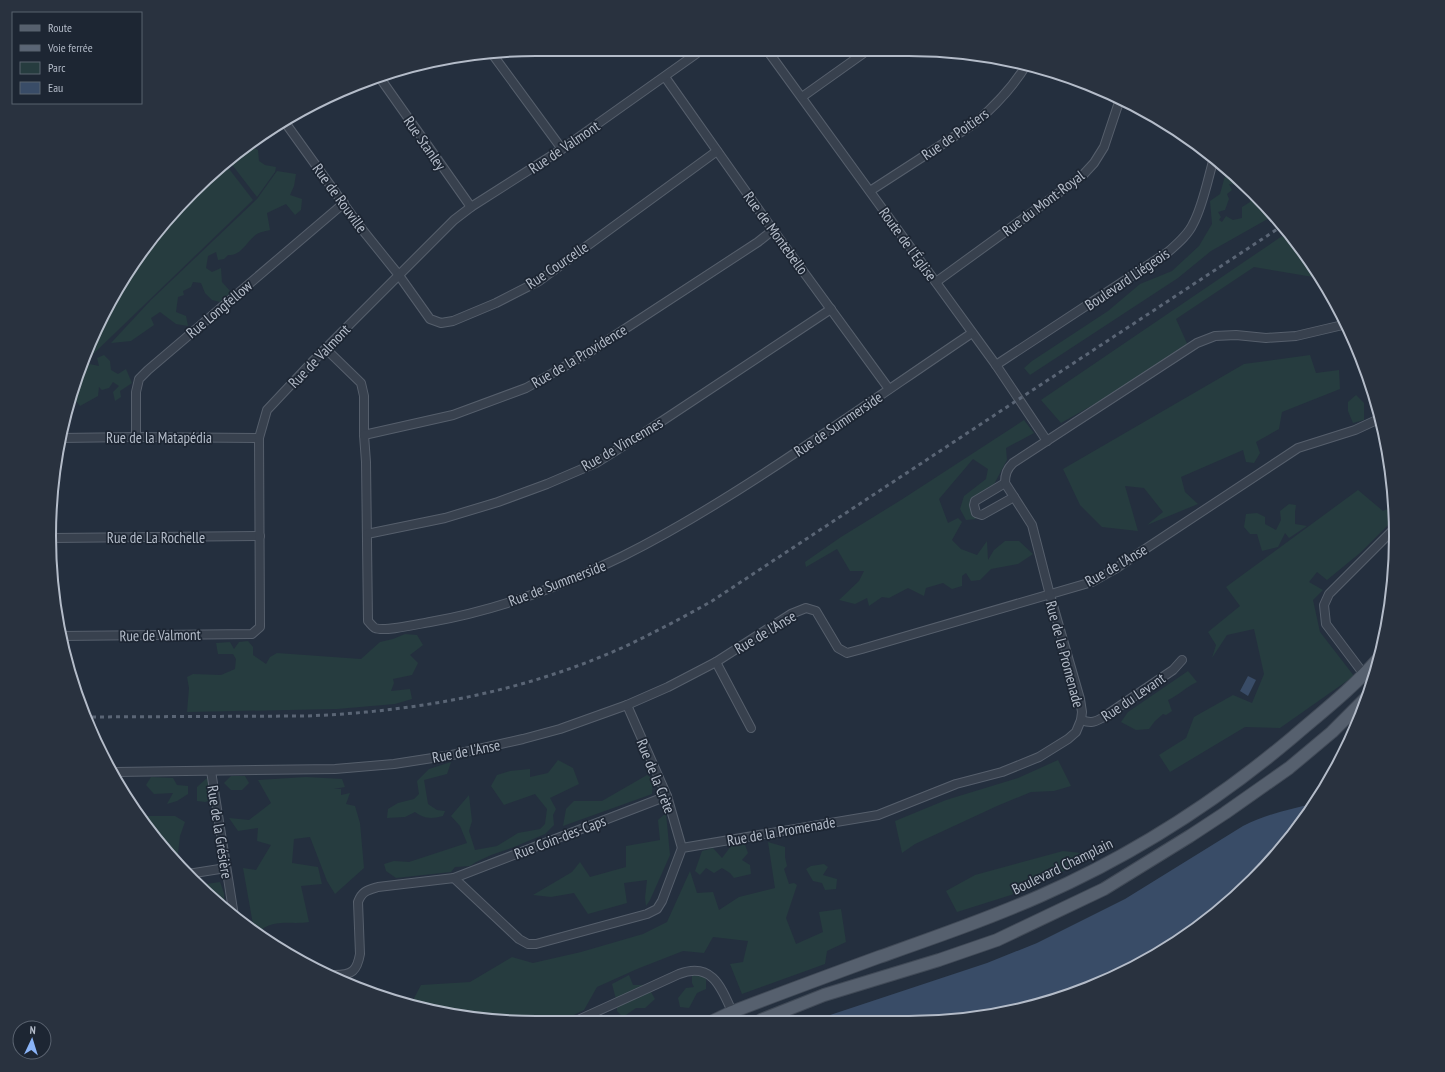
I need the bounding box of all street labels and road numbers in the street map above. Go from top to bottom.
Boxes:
street label: Rue de Poitiers [918,104,992,164]
street label: Rue Stanley [400,112,451,174]
street label: Rue de Valmont [525,116,603,178]
street label: Rue de Rouville [309,160,371,236]
street label: Rue du Mont-Royal [998,166,1088,240]
street label: Rue de Montebello [740,188,812,278]
street label: Route de l'Église [875,204,941,284]
street label: Rue Courcelle [522,237,592,293]
street label: Boulevard Liégeois [1081,244,1173,314]
street label: Rue Longfellow [182,276,256,342]
street label: Rue de Valmont [284,320,354,392]
street label: Rue de la Providence [528,320,630,392]
street label: Rue de Summerside [790,387,886,461]
street label: Rue de Vincennes [578,413,666,475]
street label: Rue de la Matapédia [106,428,212,447]
street label: Rue de La Rochelle [107,528,205,547]
street label: Rue de l'Anse [1082,540,1150,590]
street label: Rue de Summerside [506,556,608,610]
street label: Rue de la Promenade [1042,598,1088,710]
street label: Rue de l'Anse [731,606,799,658]
street label: Rue de Valmont [119,625,201,645]
street label: Rue du Levant [1097,669,1169,725]
street label: Rue de l'Anse [430,735,502,767]
street label: Rue de la Crète [632,736,680,816]
street label: Rue de la Grésière [203,784,237,880]
street label: Rue Coin-des-Caps [511,811,609,863]
street label: Rue de la Promenade [725,812,837,850]
street label: Boulevard Champlain [1008,833,1116,899]

